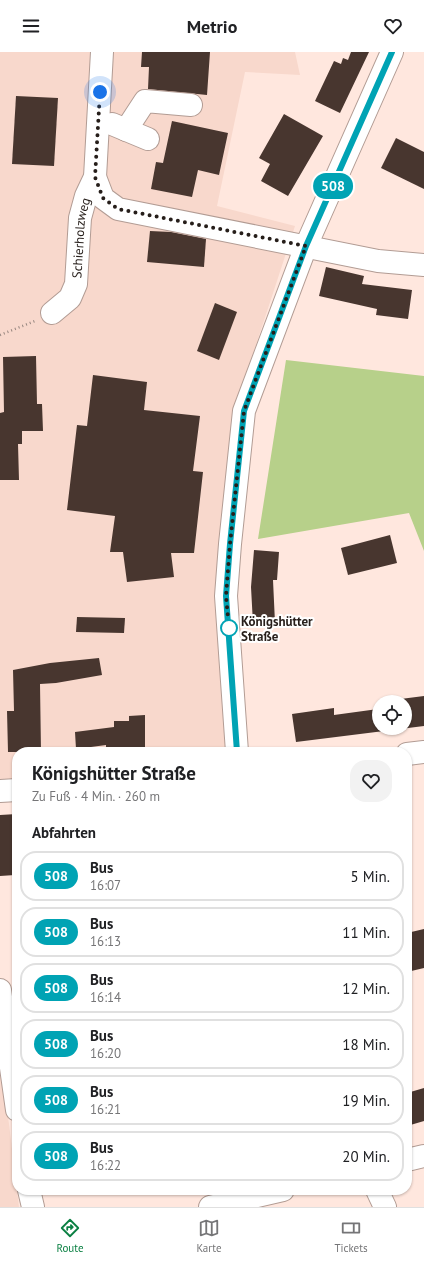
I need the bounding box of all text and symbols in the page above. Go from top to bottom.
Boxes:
icon: menu [20,15,42,37]
text: Metrio [187,15,237,38]
icon: heart [382,15,404,37]
your location [90,82,110,102]
line badge: 508 [310,173,356,199]
text: 508 [321,177,345,195]
street label: Schierholzweg [68,196,94,279]
place label: Königshütter Straße [241,613,313,645]
marker: Königshütter Straße [220,619,238,637]
map controls [372,695,412,735]
button: locate [372,695,412,735]
button: heart [350,760,392,802]
text: Königshütter Straße [32,761,196,785]
text: Zu Fuß · 4 Min. · 260 m [32,788,160,805]
text: Abfahrten [32,823,96,842]
text: Bus [90,858,113,877]
text: 508 [44,867,68,885]
text: 5 Min. [351,867,390,886]
text: 16:07 [90,877,121,894]
text: Bus [90,914,113,933]
text: 508 [44,923,68,941]
text: 11 Min. [342,923,390,942]
text: 16:13 [90,933,121,950]
text: Bus [90,970,113,989]
text: 508 [44,979,68,997]
text: 12 Min. [342,979,390,998]
text: 16:14 [90,989,121,1006]
text: Bus [90,1026,113,1045]
text: 508 [44,1035,68,1053]
text: 18 Min. [342,1035,390,1054]
text: 16:20 [90,1045,121,1062]
text: Bus [90,1082,113,1101]
text: 508 [44,1091,68,1109]
text: 19 Min. [342,1091,390,1110]
text: 16:21 [90,1101,121,1118]
text: Bus [90,1138,113,1157]
text: 508 [44,1147,68,1165]
text: 20 Min. [342,1147,390,1166]
text: 16:22 [90,1157,121,1174]
tab: Route [56,1217,84,1255]
tab: Karte [196,1217,222,1255]
tab: Tickets [334,1217,368,1255]

